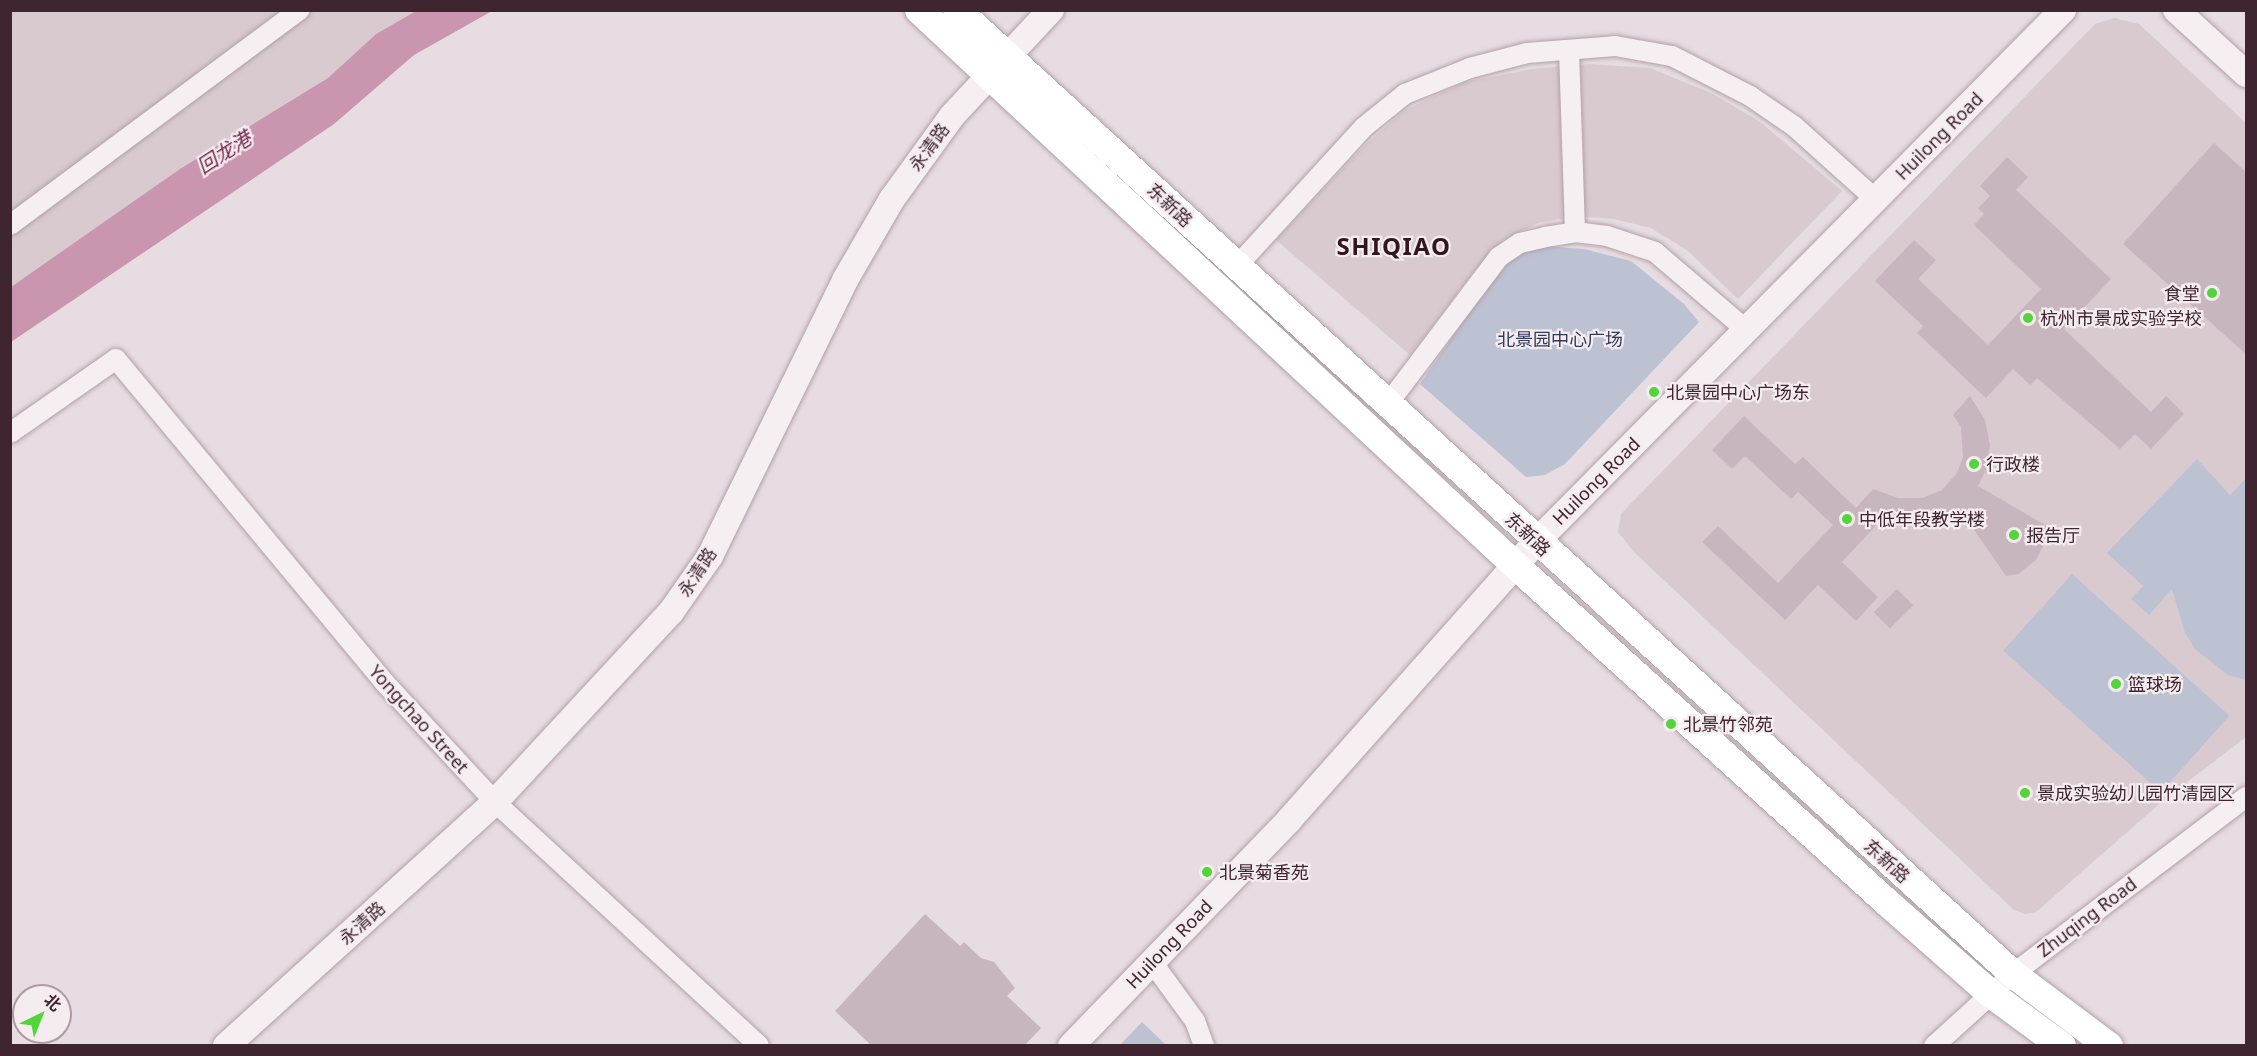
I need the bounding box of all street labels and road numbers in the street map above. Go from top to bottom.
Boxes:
street label: Huilong Road [1891,88,1987,184]
street label: 永清路 [904,119,954,175]
street label: 东新路 [1143,179,1197,231]
street label: Huilong Road [1548,433,1644,529]
street label: 东新路 [1501,508,1555,560]
street label: 永清路 [673,543,721,601]
street label: Yongchao Street [365,660,473,778]
street label: 东新路 [1860,835,1914,887]
street label: Zhuqing Road [2033,873,2141,961]
street label: Huilong Road [1121,895,1217,993]
street label: 永清路 [335,897,389,949]

